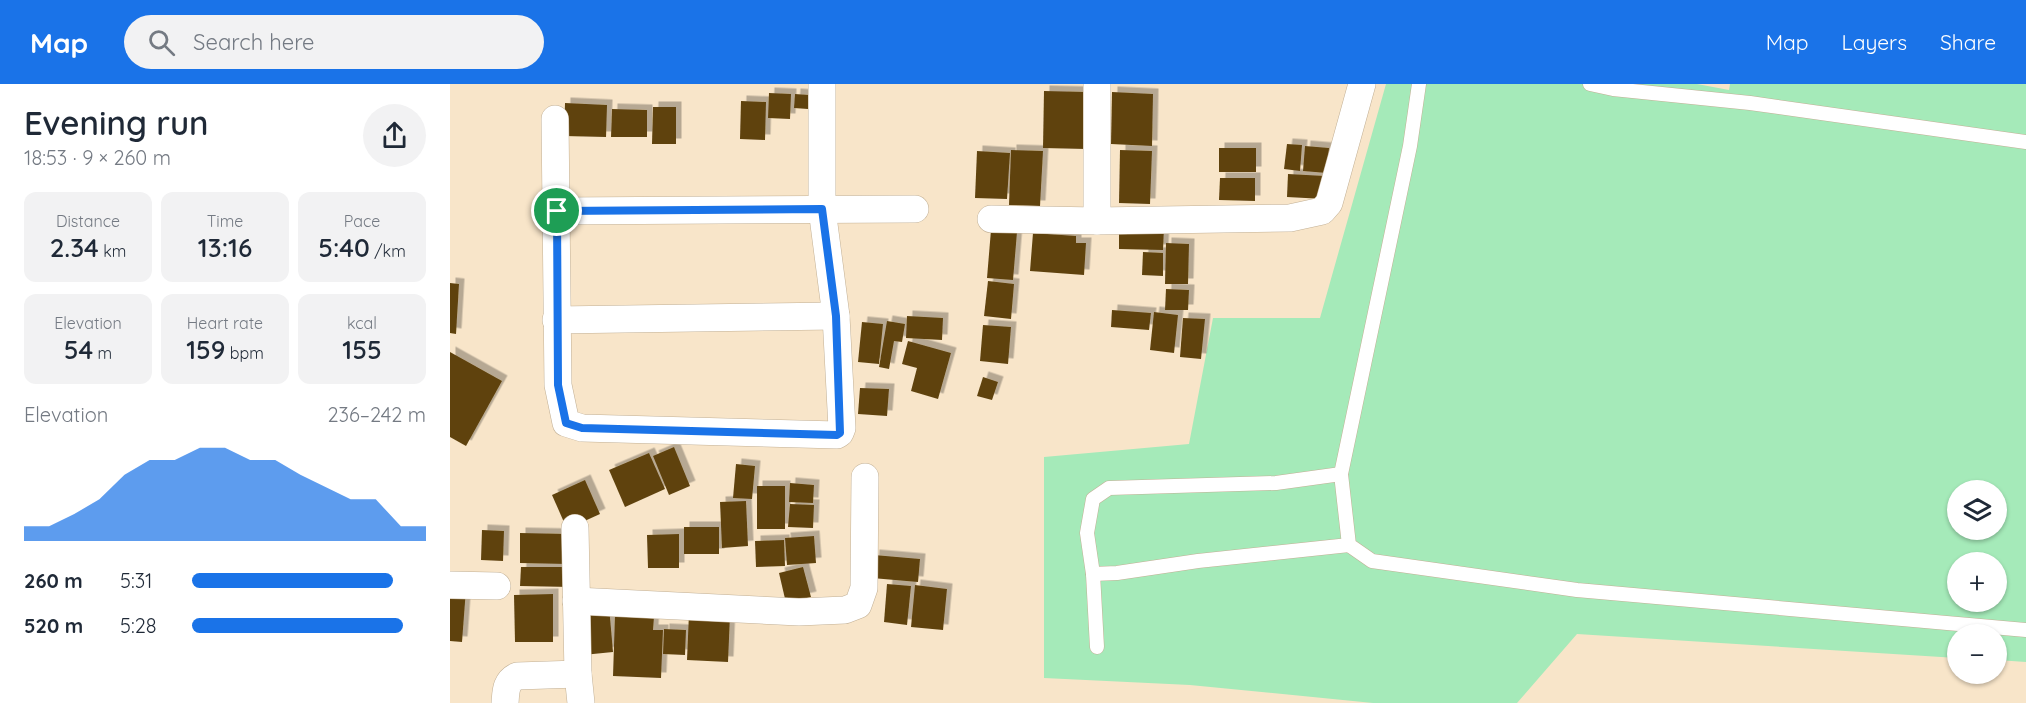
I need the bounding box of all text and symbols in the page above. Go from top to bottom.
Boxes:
search box [124,15,544,69]
text: Map [30,25,88,60]
icon: search [145,26,178,59]
text: Search here [193,28,315,56]
text: Map [1766,29,1809,55]
text: Layers [1842,29,1907,55]
text: Share [1940,29,1996,55]
text: Evening run [24,102,209,143]
button: share [363,104,426,167]
text: 18:53 · 9 × 260 m [24,145,171,170]
pin [531,185,582,236]
icon: arrive [540,194,573,227]
text: Distance [56,211,120,231]
text: Time [207,211,243,231]
text: Pace [344,211,380,231]
text: 2.34 [50,231,99,264]
text: 13:16 [198,231,252,264]
text: 5:40 [318,231,370,264]
text: km [99,241,126,261]
text: /km [370,241,406,261]
text: Elevation [54,313,122,333]
text: Heart rate [187,313,263,333]
text: kcal [347,313,377,333]
text: 54 [64,333,93,366]
text: 159 [186,333,226,366]
text: 155 [342,333,382,366]
text: m [93,343,112,363]
text: bpm [226,343,264,363]
text: Elevation [24,402,108,427]
text: 236–242 m [327,402,426,427]
map controls [1947,480,2007,684]
button: layers [1947,480,2007,540]
button: + [1947,552,2007,612]
text: 260 m [24,568,83,593]
text: 5:31 [120,568,153,593]
text: 520 m [24,613,83,638]
text: 5:28 [120,613,157,638]
button: − [1947,624,2007,684]

